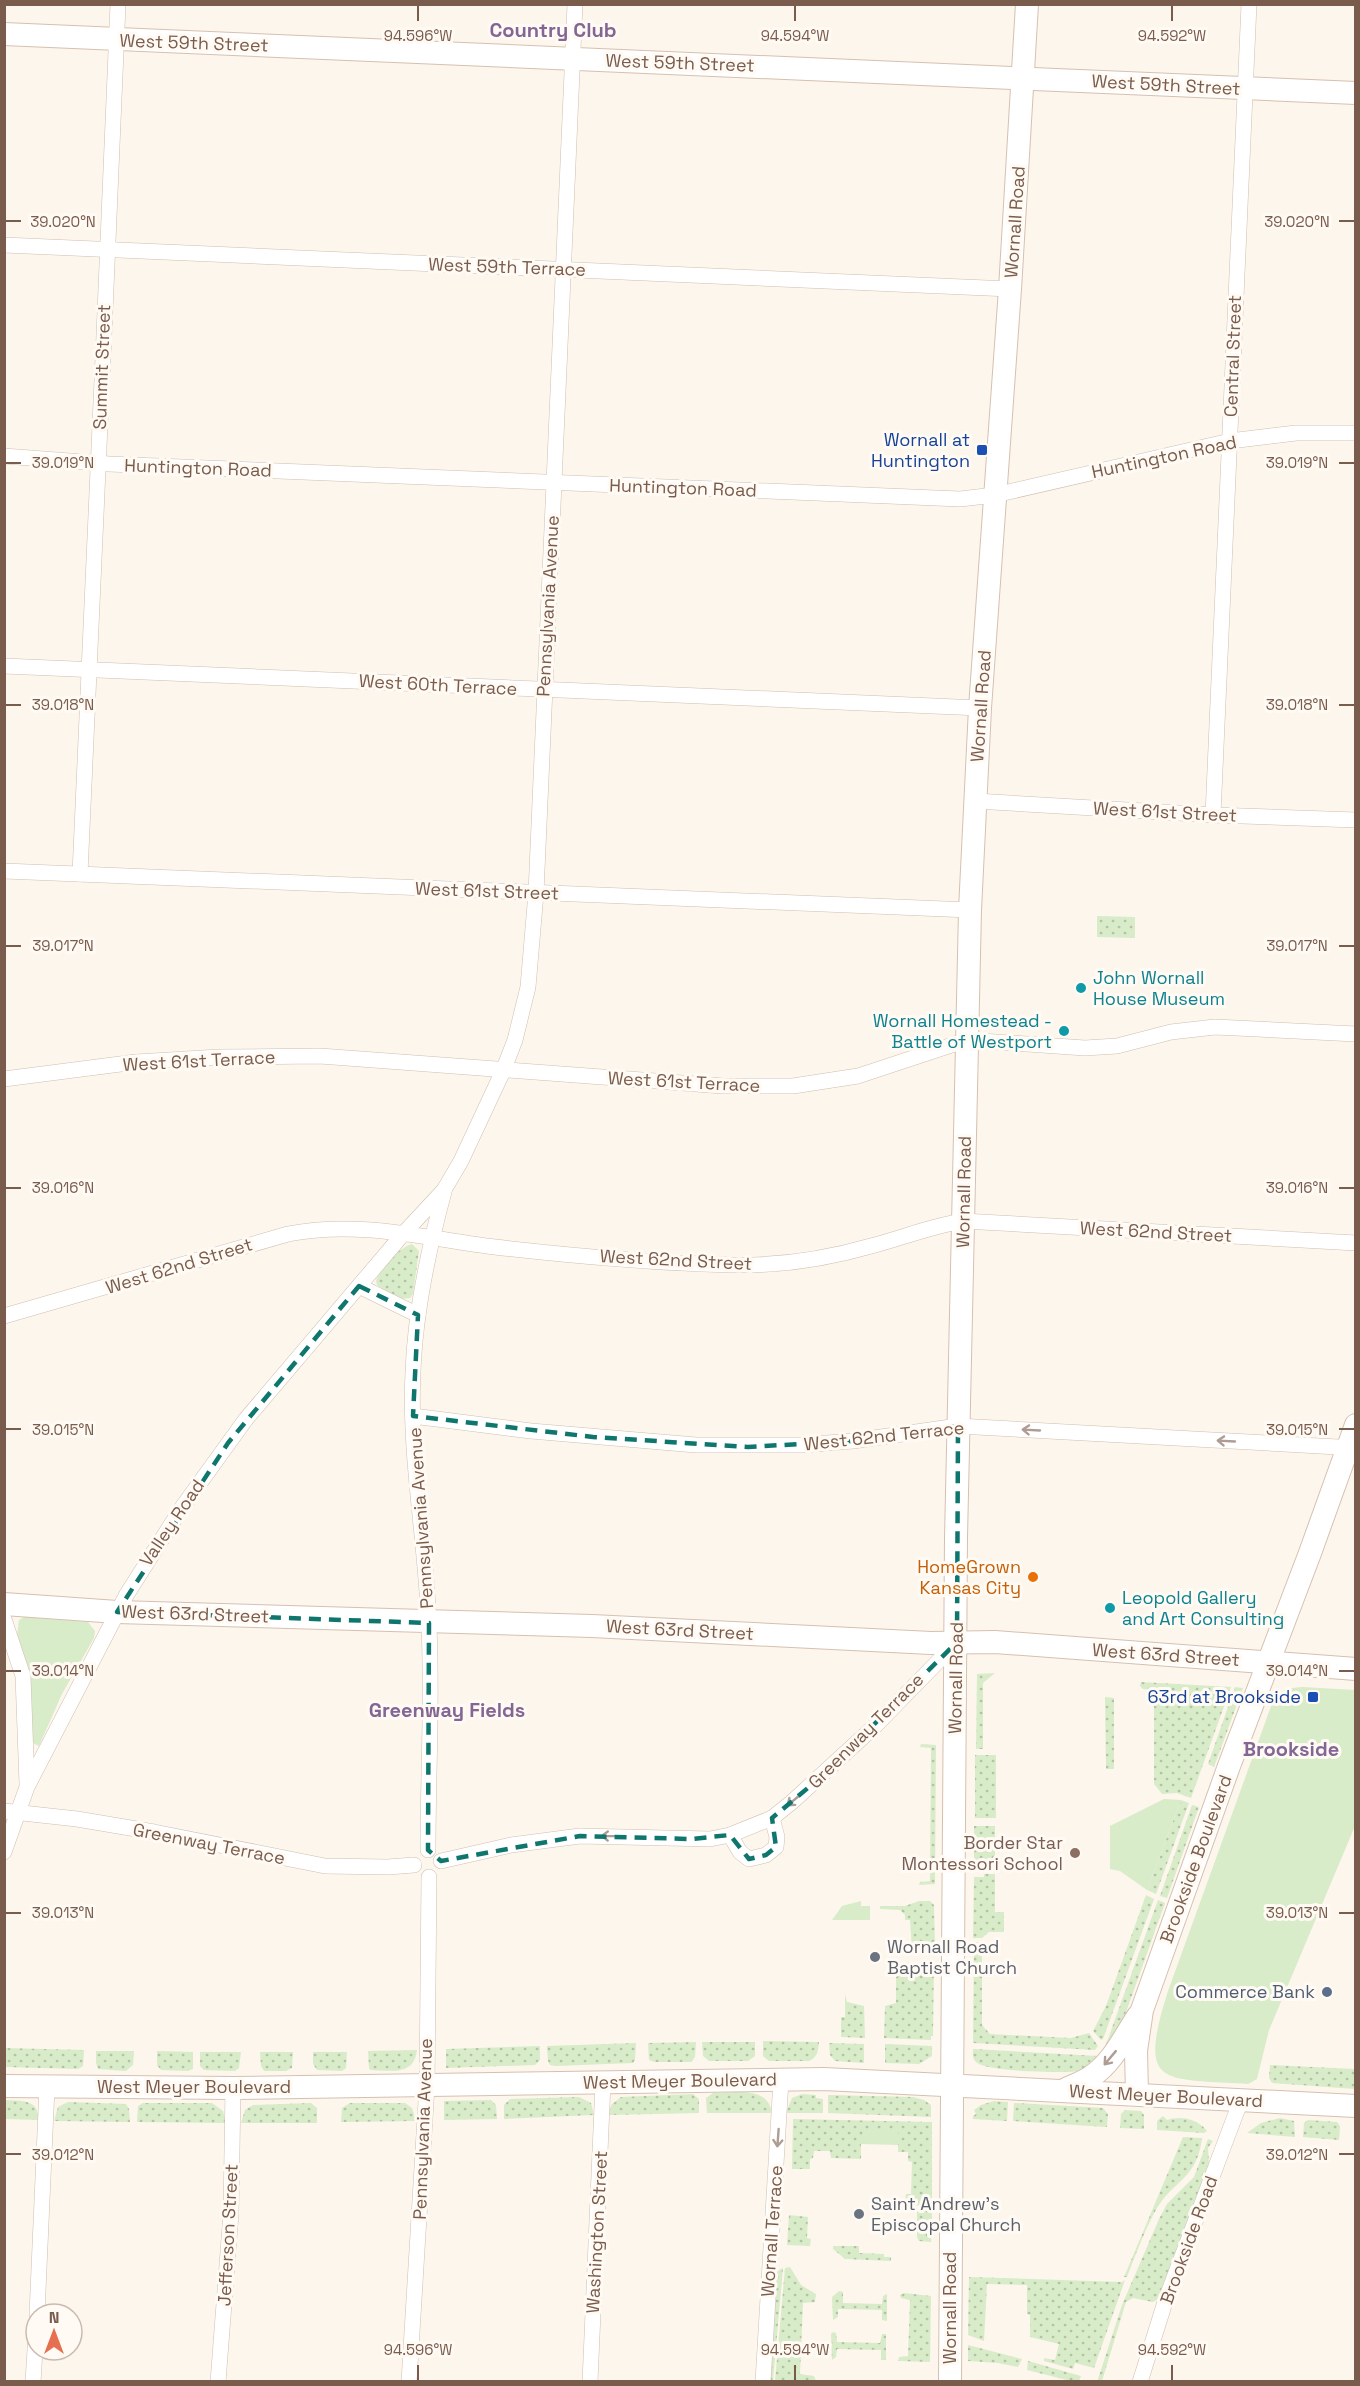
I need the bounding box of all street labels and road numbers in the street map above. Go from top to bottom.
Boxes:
street label: West 59th Street [119,28,269,57]
street label: West 59th Street [605,48,755,77]
street label: West 59th Street [1091,69,1241,100]
street label: Wornall Road [999,165,1030,279]
street label: West 59th Terrace [428,252,586,281]
street label: Central Street [1219,295,1246,417]
street label: Summit Street [88,304,115,430]
street label: Huntington Road [1089,430,1239,483]
street label: Huntington Road [124,453,272,482]
street label: Huntington Road [609,473,757,502]
street label: Pennsylvania Avenue [531,515,564,697]
street label: Wornall Road [965,649,996,763]
street label: West 60th Terrace [358,669,518,700]
street label: West 61st Street [1092,796,1238,827]
street label: West 61st Street [415,876,559,905]
street label: West 61st Terrace [122,1045,276,1076]
street label: West 61st Terrace [607,1066,761,1097]
street label: Wornall Road [951,1136,976,1248]
street label: West 62nd Street [1079,1216,1233,1247]
street label: West 62nd Street [103,1232,255,1299]
street label: West 62nd Street [599,1244,753,1275]
street label: West 62nd Terrace [803,1416,965,1455]
street label: Pennsylvania Avenue [403,1427,438,1609]
street label: Valley Road [134,1475,209,1571]
street label: West 63rd Street [121,1599,269,1628]
street label: West 63rd Street [606,1614,754,1645]
street label: Wornall Road [943,1622,968,1734]
street label: West 63rd Street [1091,1638,1241,1671]
street label: Greenway Terrace [803,1668,928,1793]
street label: Brookside Boulevard [1154,1772,1237,1946]
street label: Greenway Terrace [131,1817,287,1870]
street label: Pennsylvania Avenue [408,2038,437,2220]
street label: West Meyer Boulevard [583,2067,777,2094]
street label: West Meyer Boulevard [97,2075,291,2098]
street label: West Meyer Boulevard [1068,2079,1264,2112]
street label: Washington Street [581,2150,612,2314]
street label: Jefferson Street [212,2163,243,2307]
street label: Wornall Terrace [755,2164,788,2298]
street label: Brookside Road [1155,2172,1222,2307]
street label: Wornall Road [938,2252,961,2364]

